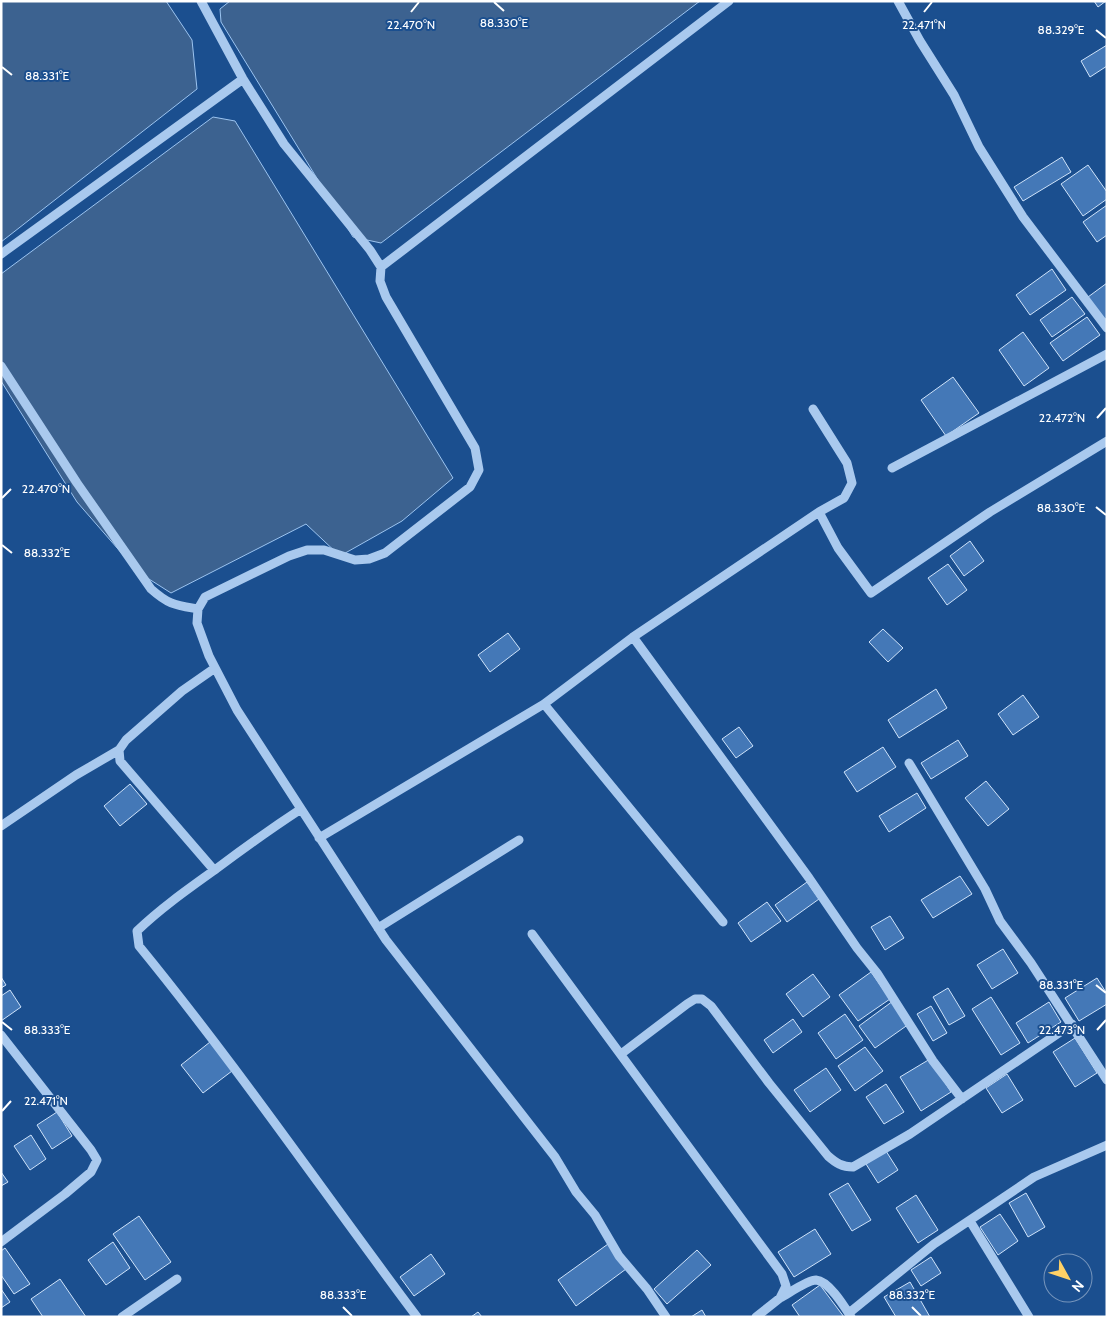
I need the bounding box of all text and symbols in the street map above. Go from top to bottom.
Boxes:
text: 88.330°E [480,15,529,30]
text: 22.470°N [387,17,435,32]
text: 22.471°N [902,17,946,32]
text: 88.329°E [1038,22,1085,37]
text: 88.331°E [25,68,69,83]
text: 22.472°N [1039,410,1085,425]
text: 22.470°N [22,481,70,496]
text: 88.330°E [1037,500,1086,515]
text: 88.332°E [24,545,71,560]
text: 88.331°E [1039,977,1083,992]
text: 88.333°E [24,1022,71,1037]
text: 22.473°N [1039,1022,1085,1037]
text: 22.471°N [24,1093,68,1108]
north arrow [1043,1253,1093,1303]
text: N [1068,1277,1088,1296]
text: 88.333°E [320,1287,367,1302]
text: 88.332°E [889,1287,936,1302]

